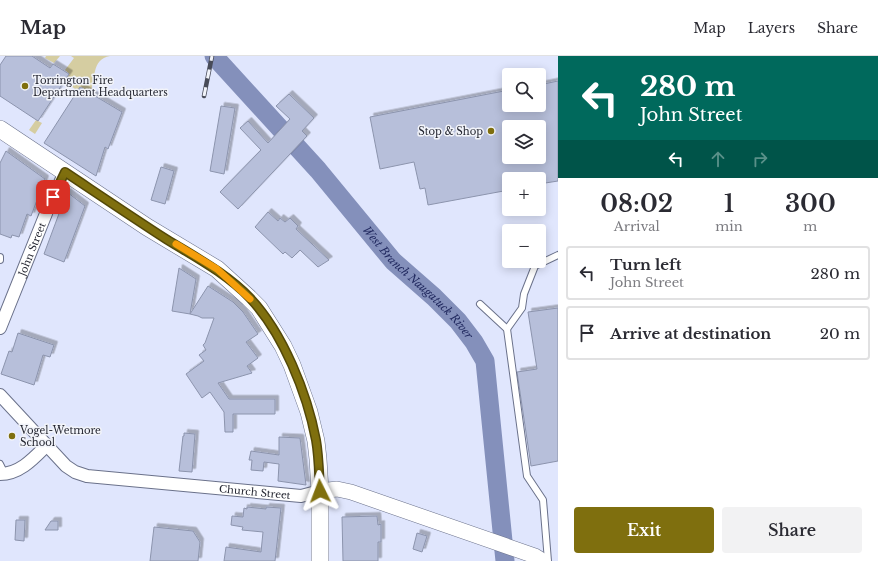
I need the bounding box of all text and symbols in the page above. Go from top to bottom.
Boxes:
text: Map [20,16,66,39]
text: Map [693,19,726,37]
text: Layers [748,19,795,37]
text: Share [817,19,858,37]
map controls [502,68,546,268]
button: search [502,68,546,112]
text: 280 m [640,69,736,104]
icon: left [574,72,626,124]
place label: Torrington Fire Department Headquarters [33,74,168,99]
marker: Torrington Fire Department Headquarters [20,81,30,91]
text: John Street [640,104,742,126]
button: layers [502,120,546,164]
place label: Stop & Shop [418,125,483,138]
marker: Stop & Shop [486,126,496,136]
icon: left [665,148,687,170]
icon: ahead [707,148,729,170]
icon: right [749,148,771,170]
button: + [502,172,546,216]
pin [36,180,70,214]
icon: arrive [42,186,64,208]
text: 08:02 [600,189,673,218]
text: 1 [724,189,734,218]
text: 300 [785,189,836,218]
text: Arrival [614,218,660,235]
text: min [715,218,743,235]
text: m [803,218,817,235]
street label: John Street [15,220,49,280]
water label: West Branch Naugatuck River [360,223,477,342]
button: − [502,224,546,268]
text: Turn left [610,255,681,274]
icon: left [576,262,598,284]
text: 280 m [811,264,860,283]
text: John Street [610,274,684,291]
icon: arrive [576,322,598,344]
text: Arrive at destination [610,324,771,343]
text: 20 m [820,324,860,343]
place label: Vogel-Wetmore School [19,424,101,449]
marker: Vogel-Wetmore School [7,431,17,441]
position arrow [299,470,341,512]
street label: Church Street [219,482,291,502]
button: Exit [574,507,714,553]
button: Share [722,507,862,553]

